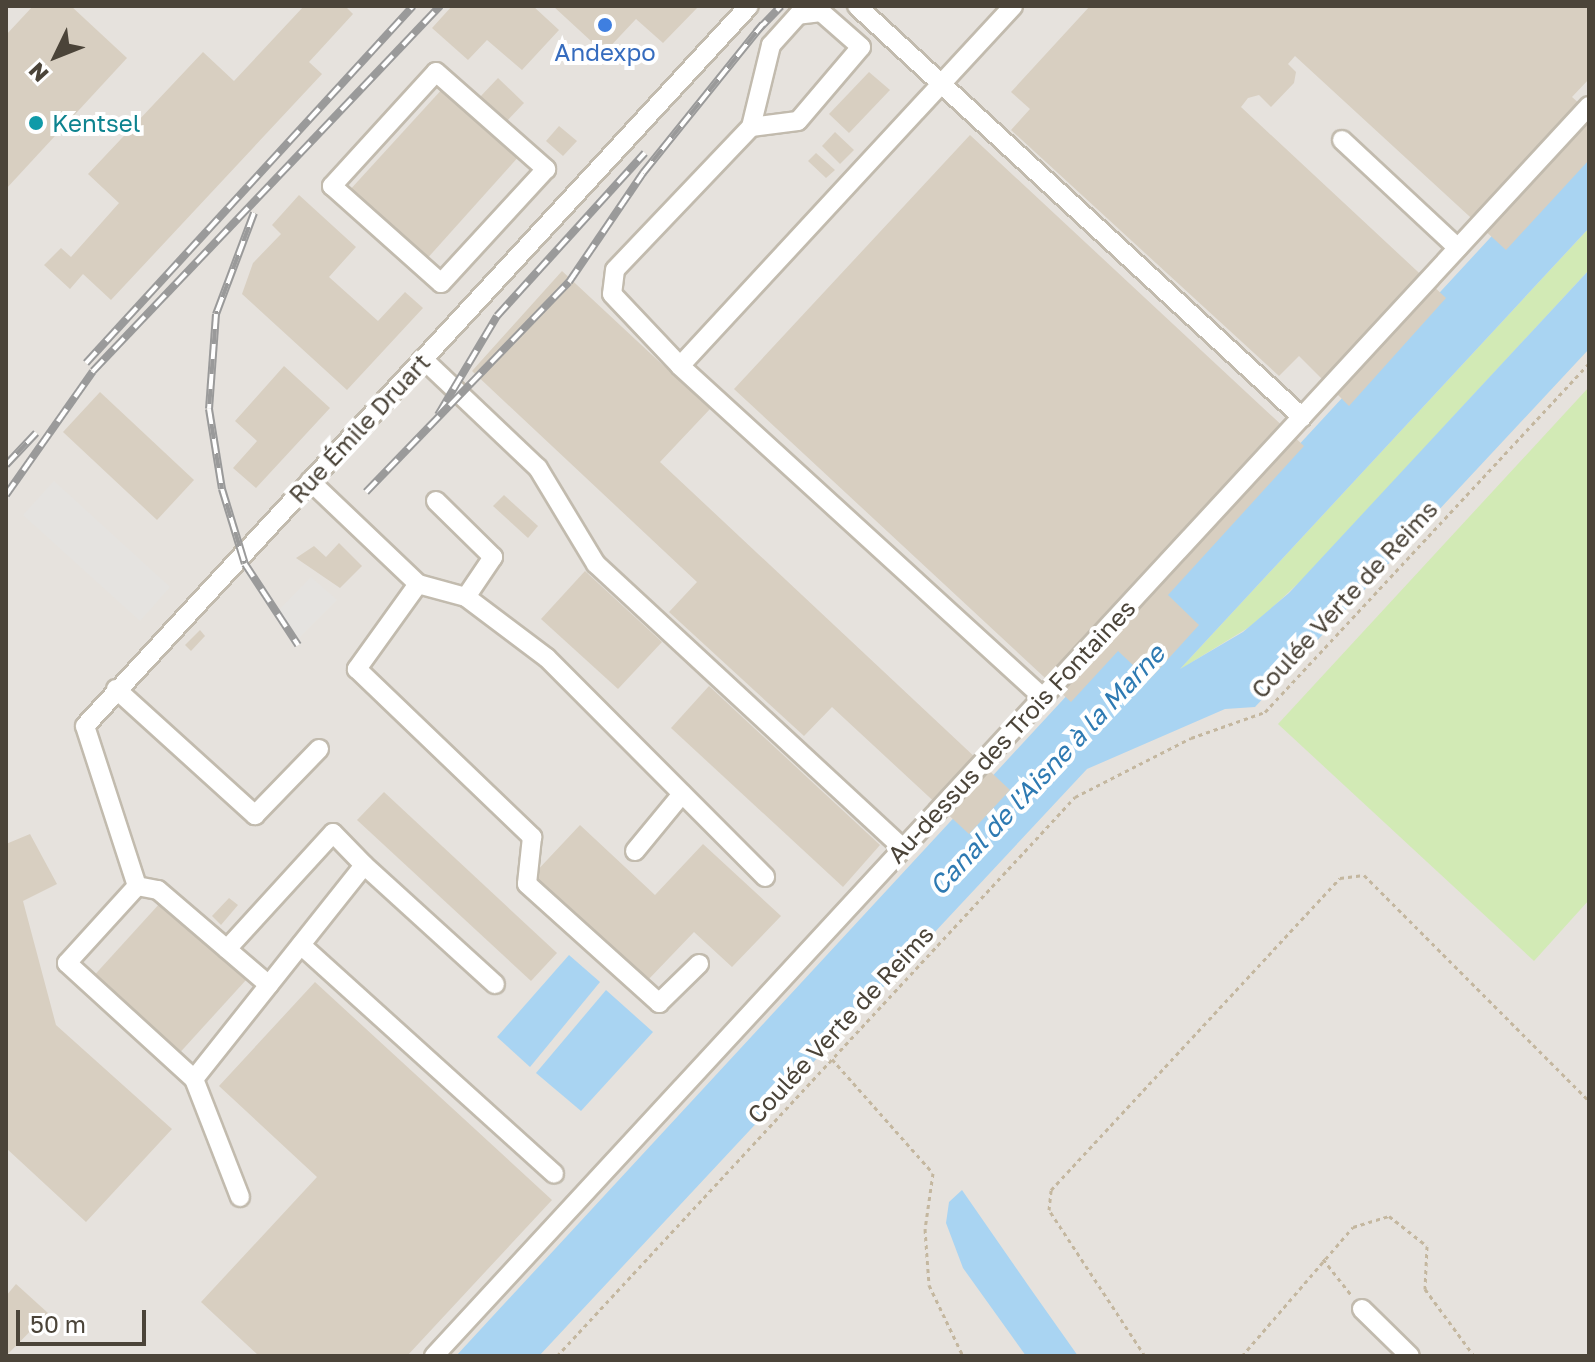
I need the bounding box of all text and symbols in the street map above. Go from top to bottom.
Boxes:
north arrow [16,16,96,96]
marker: Andexpo [596,16,614,34]
place label: Andexpo [554,38,656,66]
text: N [23,57,54,88]
place label: Kentsel [52,109,140,137]
marker: Kentsel [27,114,45,132]
street label: Rue Émile Druart [282,347,436,509]
street label: Coulée Verte de Reims [1245,494,1443,704]
street label: Au-dessus des Trois Fontaines [881,593,1141,869]
water label: Canal de l'Aisne à la Marne [923,638,1171,902]
street label: Coulée Verte de Reims [741,919,939,1129]
scale bar [20,1294,150,1344]
text: 50 m [30,1309,86,1338]

